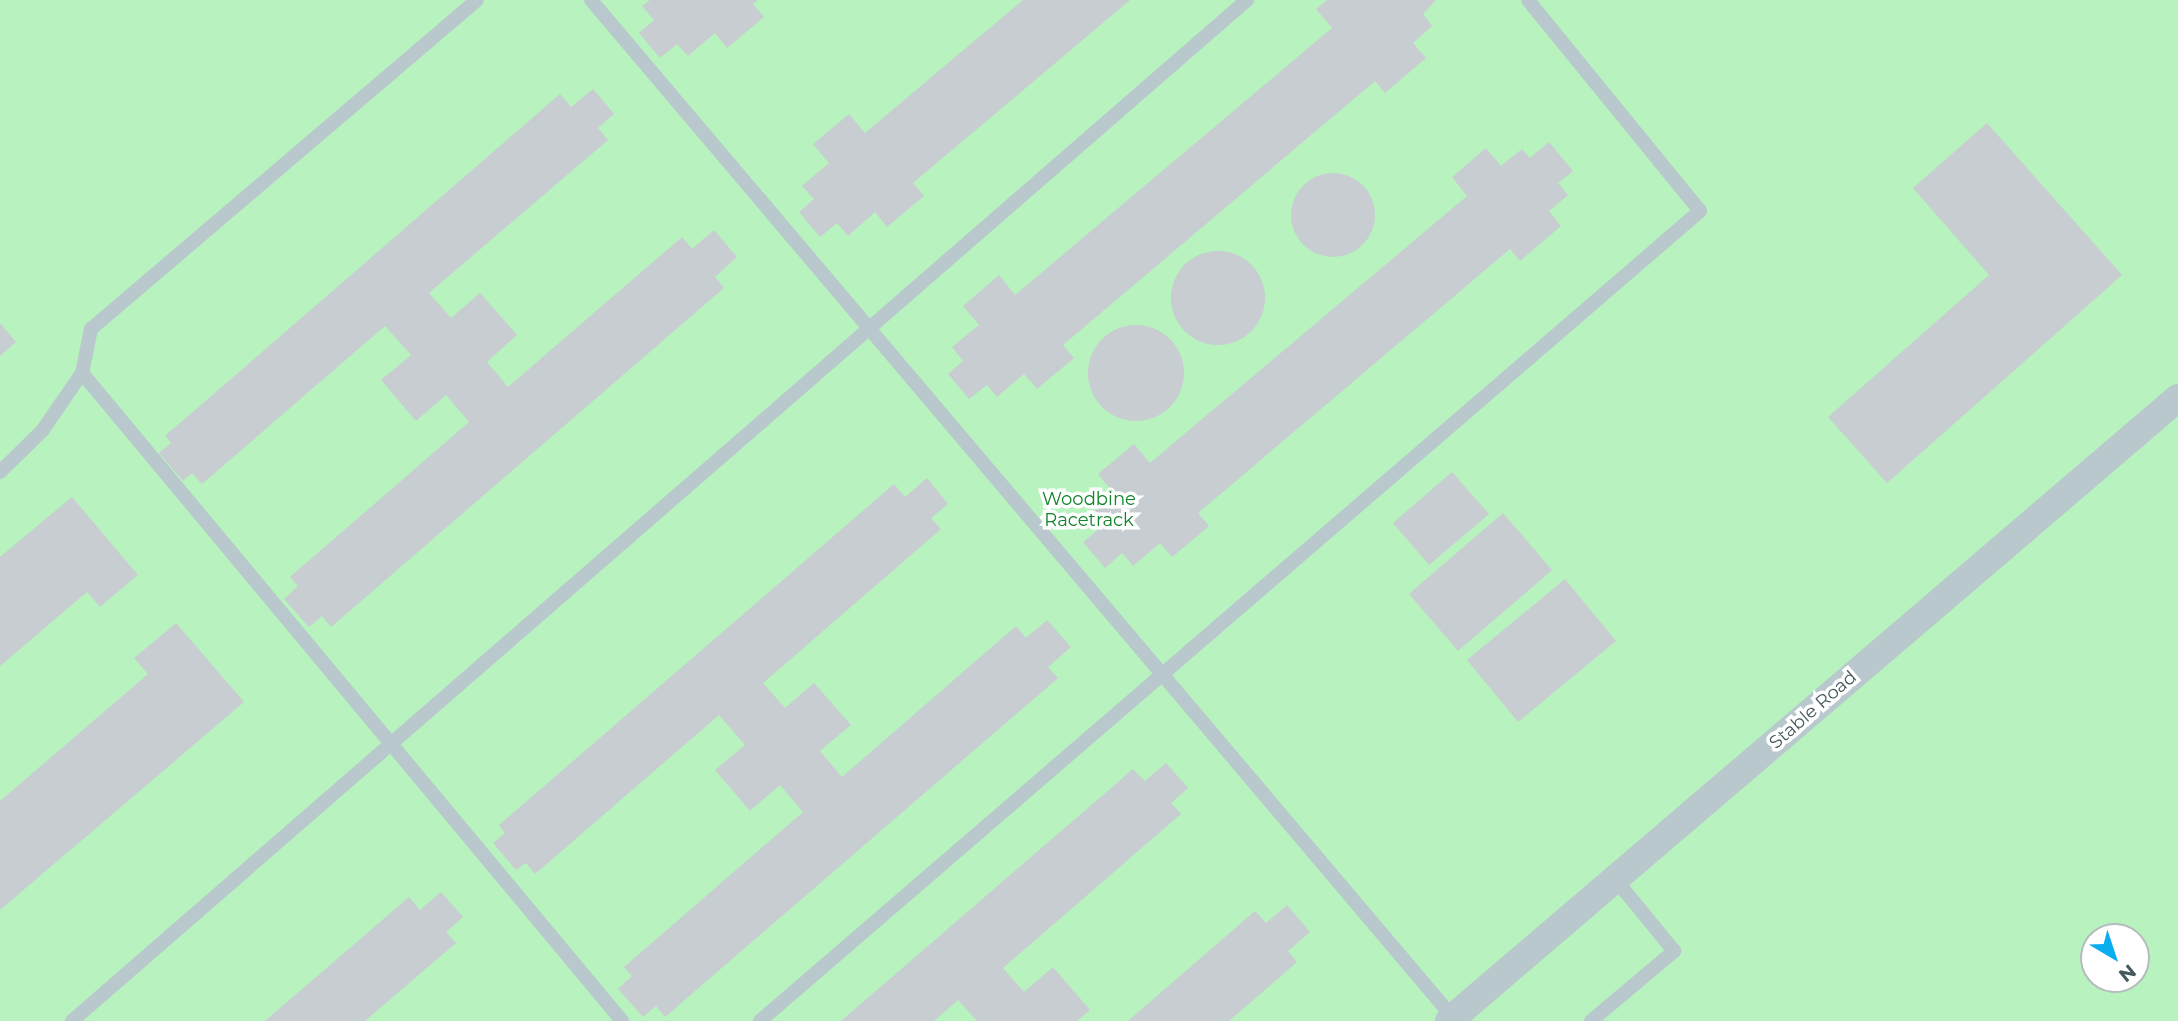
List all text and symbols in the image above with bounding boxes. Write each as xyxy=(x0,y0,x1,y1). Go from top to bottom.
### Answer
park label: Woodbine Racetrack xyxy=(1042,489,1136,532)
street label: Stable Road xyxy=(1765,666,1861,754)
north arrow xyxy=(2080,923,2150,993)
text: N xyxy=(2114,959,2140,987)

